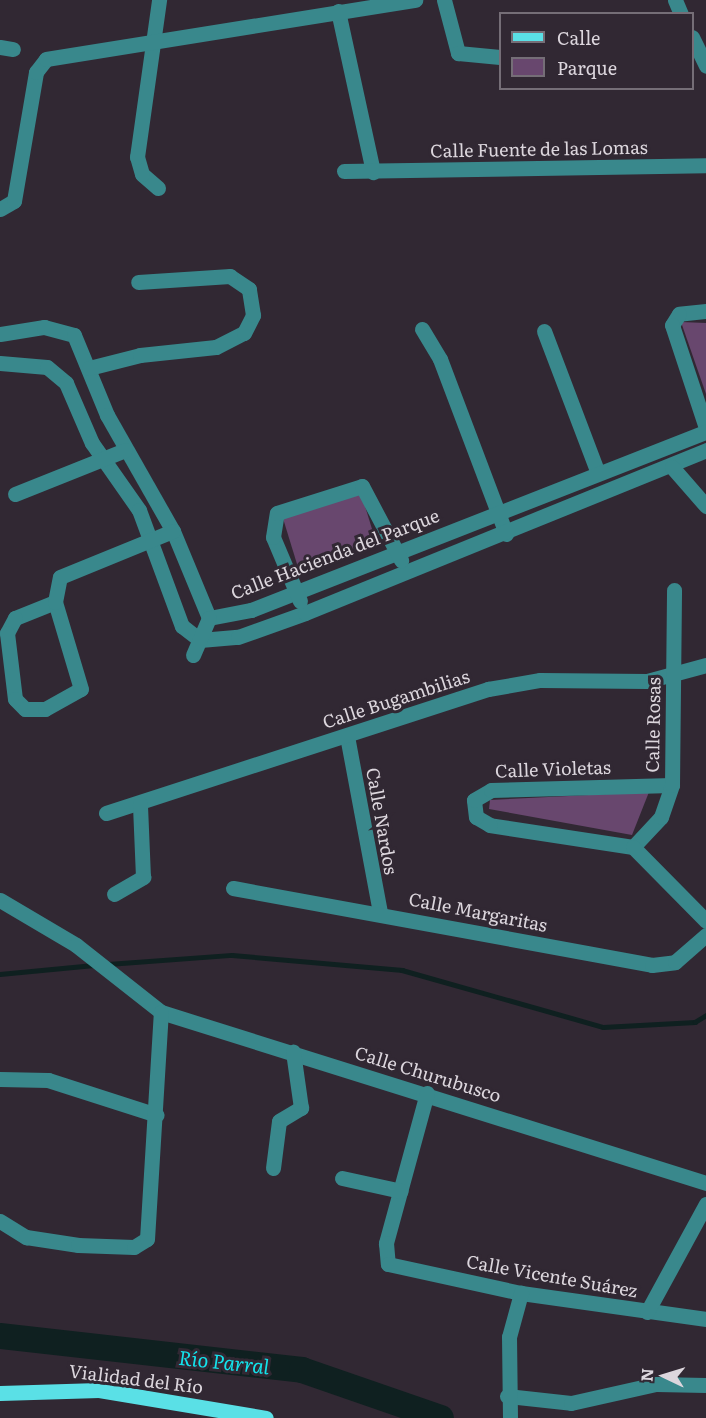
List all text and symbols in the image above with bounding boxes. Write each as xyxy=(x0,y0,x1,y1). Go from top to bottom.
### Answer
legend xyxy=(499,12,694,90)
text: Calle xyxy=(557,24,600,51)
text: Parque xyxy=(557,54,617,81)
street label: Calle Fuente de las Lomas xyxy=(430,136,648,162)
street label: Calle Hacienda del Parque xyxy=(228,504,442,604)
street label: Calle Bugambilias xyxy=(320,665,472,733)
street label: Calle Rosas xyxy=(641,677,665,773)
street label: Calle Violetas xyxy=(495,756,611,782)
street label: Calle Nardos xyxy=(362,766,402,876)
street label: Calle Margaritas xyxy=(407,888,549,936)
street label: Calle Churubusco xyxy=(352,1042,504,1106)
street label: Calle Vicente Suárez xyxy=(465,1250,639,1302)
water label: Río Parral xyxy=(177,1344,271,1378)
north arrow xyxy=(634,1346,694,1406)
street label: Vialidad del Río xyxy=(68,1360,204,1398)
text: N xyxy=(634,1367,658,1382)

